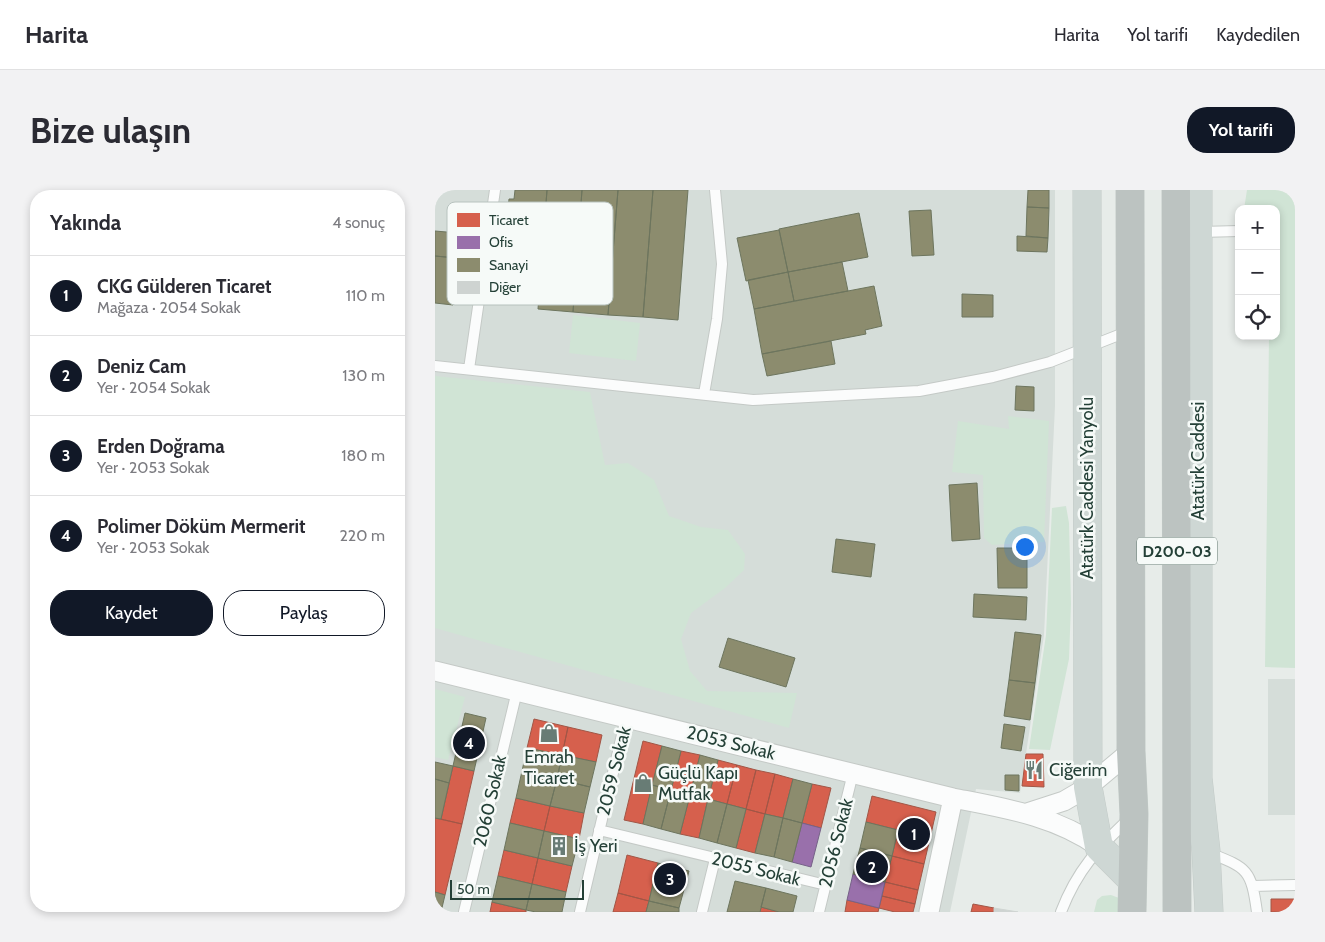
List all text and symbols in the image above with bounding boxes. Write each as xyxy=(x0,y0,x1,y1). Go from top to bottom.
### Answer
text: Harita xyxy=(25,20,88,49)
text: Harita xyxy=(1054,24,1099,46)
text: Yol tarifi xyxy=(1127,24,1188,46)
text: Kaydedilen xyxy=(1216,24,1300,46)
button: Yol tarifi xyxy=(1187,107,1295,153)
text: Bize ulaşın xyxy=(30,109,191,152)
legend xyxy=(447,202,613,305)
map controls xyxy=(1235,205,1280,340)
button: + xyxy=(1235,205,1280,250)
text: Yakında xyxy=(50,210,121,235)
text: Ticaret xyxy=(489,211,529,229)
text: 4 sonuç xyxy=(332,213,385,232)
text: Ofis xyxy=(489,233,513,251)
button: − xyxy=(1235,250,1280,295)
text: Sanayi xyxy=(489,256,528,274)
text: CKG Gülderen Ticaret xyxy=(97,275,272,298)
text: Diğer xyxy=(489,278,521,296)
text: 1 xyxy=(63,286,69,305)
text: 110 m xyxy=(346,286,385,305)
button: locate xyxy=(1235,295,1280,340)
text: Mağaza · 2054 Sokak xyxy=(97,298,241,317)
text: Deniz Cam xyxy=(97,355,186,378)
text: 2 xyxy=(62,366,70,385)
text: 130 m xyxy=(342,366,385,385)
text: Yer · 2054 Sokak xyxy=(97,378,210,397)
street label: Atatürk Caddesi Yanyolu xyxy=(1076,397,1098,579)
street label: Atatürk Caddesi xyxy=(1187,402,1209,520)
text: Erden Doğrama xyxy=(97,435,225,458)
text: 3 xyxy=(62,446,70,465)
text: 180 m xyxy=(341,446,385,465)
text: Yer · 2053 Sokak xyxy=(97,458,210,477)
text: Polimer Döküm Mermerit xyxy=(97,515,306,538)
text: 4 xyxy=(61,526,71,545)
text: 220 m xyxy=(339,526,385,545)
your location xyxy=(1012,534,1038,560)
text: Yer · 2053 Sokak xyxy=(97,538,210,557)
road number: D200-03 xyxy=(1137,538,1217,564)
button: Kaydet xyxy=(50,590,213,636)
button: Paylaş xyxy=(223,590,385,636)
street label: 2053 Sokak xyxy=(684,721,779,765)
shop icon: Emrah Ticaret xyxy=(538,722,560,744)
street label: 2059 Sokak xyxy=(592,723,636,818)
pin: 4 xyxy=(453,724,485,762)
place label: Emrah Ticaret xyxy=(524,746,574,789)
street label: 2060 Sokak xyxy=(469,752,511,849)
restaurant icon: Ciğerim xyxy=(1023,759,1045,781)
place label: Ciğerim xyxy=(1049,759,1107,781)
place label: Güçlü Kapı Mutfak xyxy=(658,762,738,805)
shop icon: Güçlü Kapı Mutfak xyxy=(632,772,654,794)
street label: 2056 Sokak xyxy=(814,795,858,890)
pin: 1 xyxy=(898,815,930,853)
building icon: İş Yeri xyxy=(548,835,570,857)
place label: İş Yeri xyxy=(574,835,618,857)
street label: 2055 Sokak xyxy=(709,847,804,891)
pin: 2 xyxy=(856,848,888,886)
pin: 3 xyxy=(654,860,686,898)
scale bar xyxy=(450,877,584,900)
text: 50 m xyxy=(457,880,490,898)

